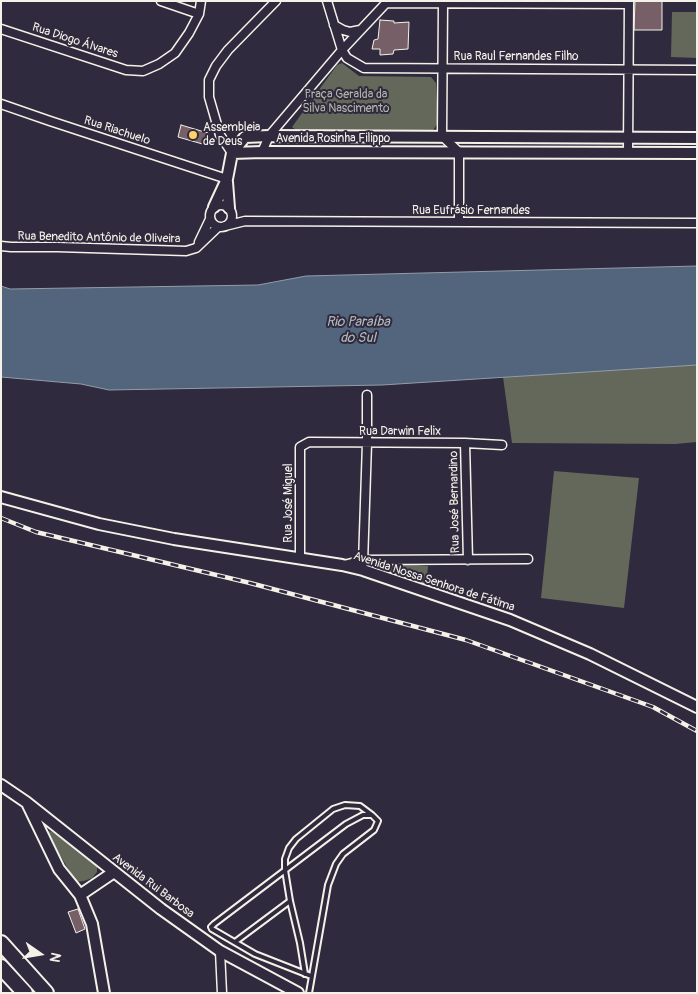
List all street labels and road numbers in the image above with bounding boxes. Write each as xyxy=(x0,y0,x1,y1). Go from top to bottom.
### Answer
street label: Rua Diogo Álvares xyxy=(30,20,120,62)
street label: Rua Raul Fernandes Filho xyxy=(454,50,578,64)
street label: Rua Riachuelo xyxy=(82,114,152,148)
street label: Avenida Rosinha Filippo xyxy=(276,132,390,146)
street label: Rua Eufrásio Fernandes xyxy=(412,204,530,218)
street label: Rua Benedito Antônio de Oliveira xyxy=(17,229,181,247)
street label: Rua Darwin Felix xyxy=(359,425,441,439)
street label: Rua José Bernardino xyxy=(447,451,463,553)
street label: Rua José Miguel xyxy=(282,463,296,543)
street label: Avenida Nossa Senhora de Fátima xyxy=(351,549,517,615)
street label: Avenida Rui Barbosa xyxy=(109,851,197,921)

